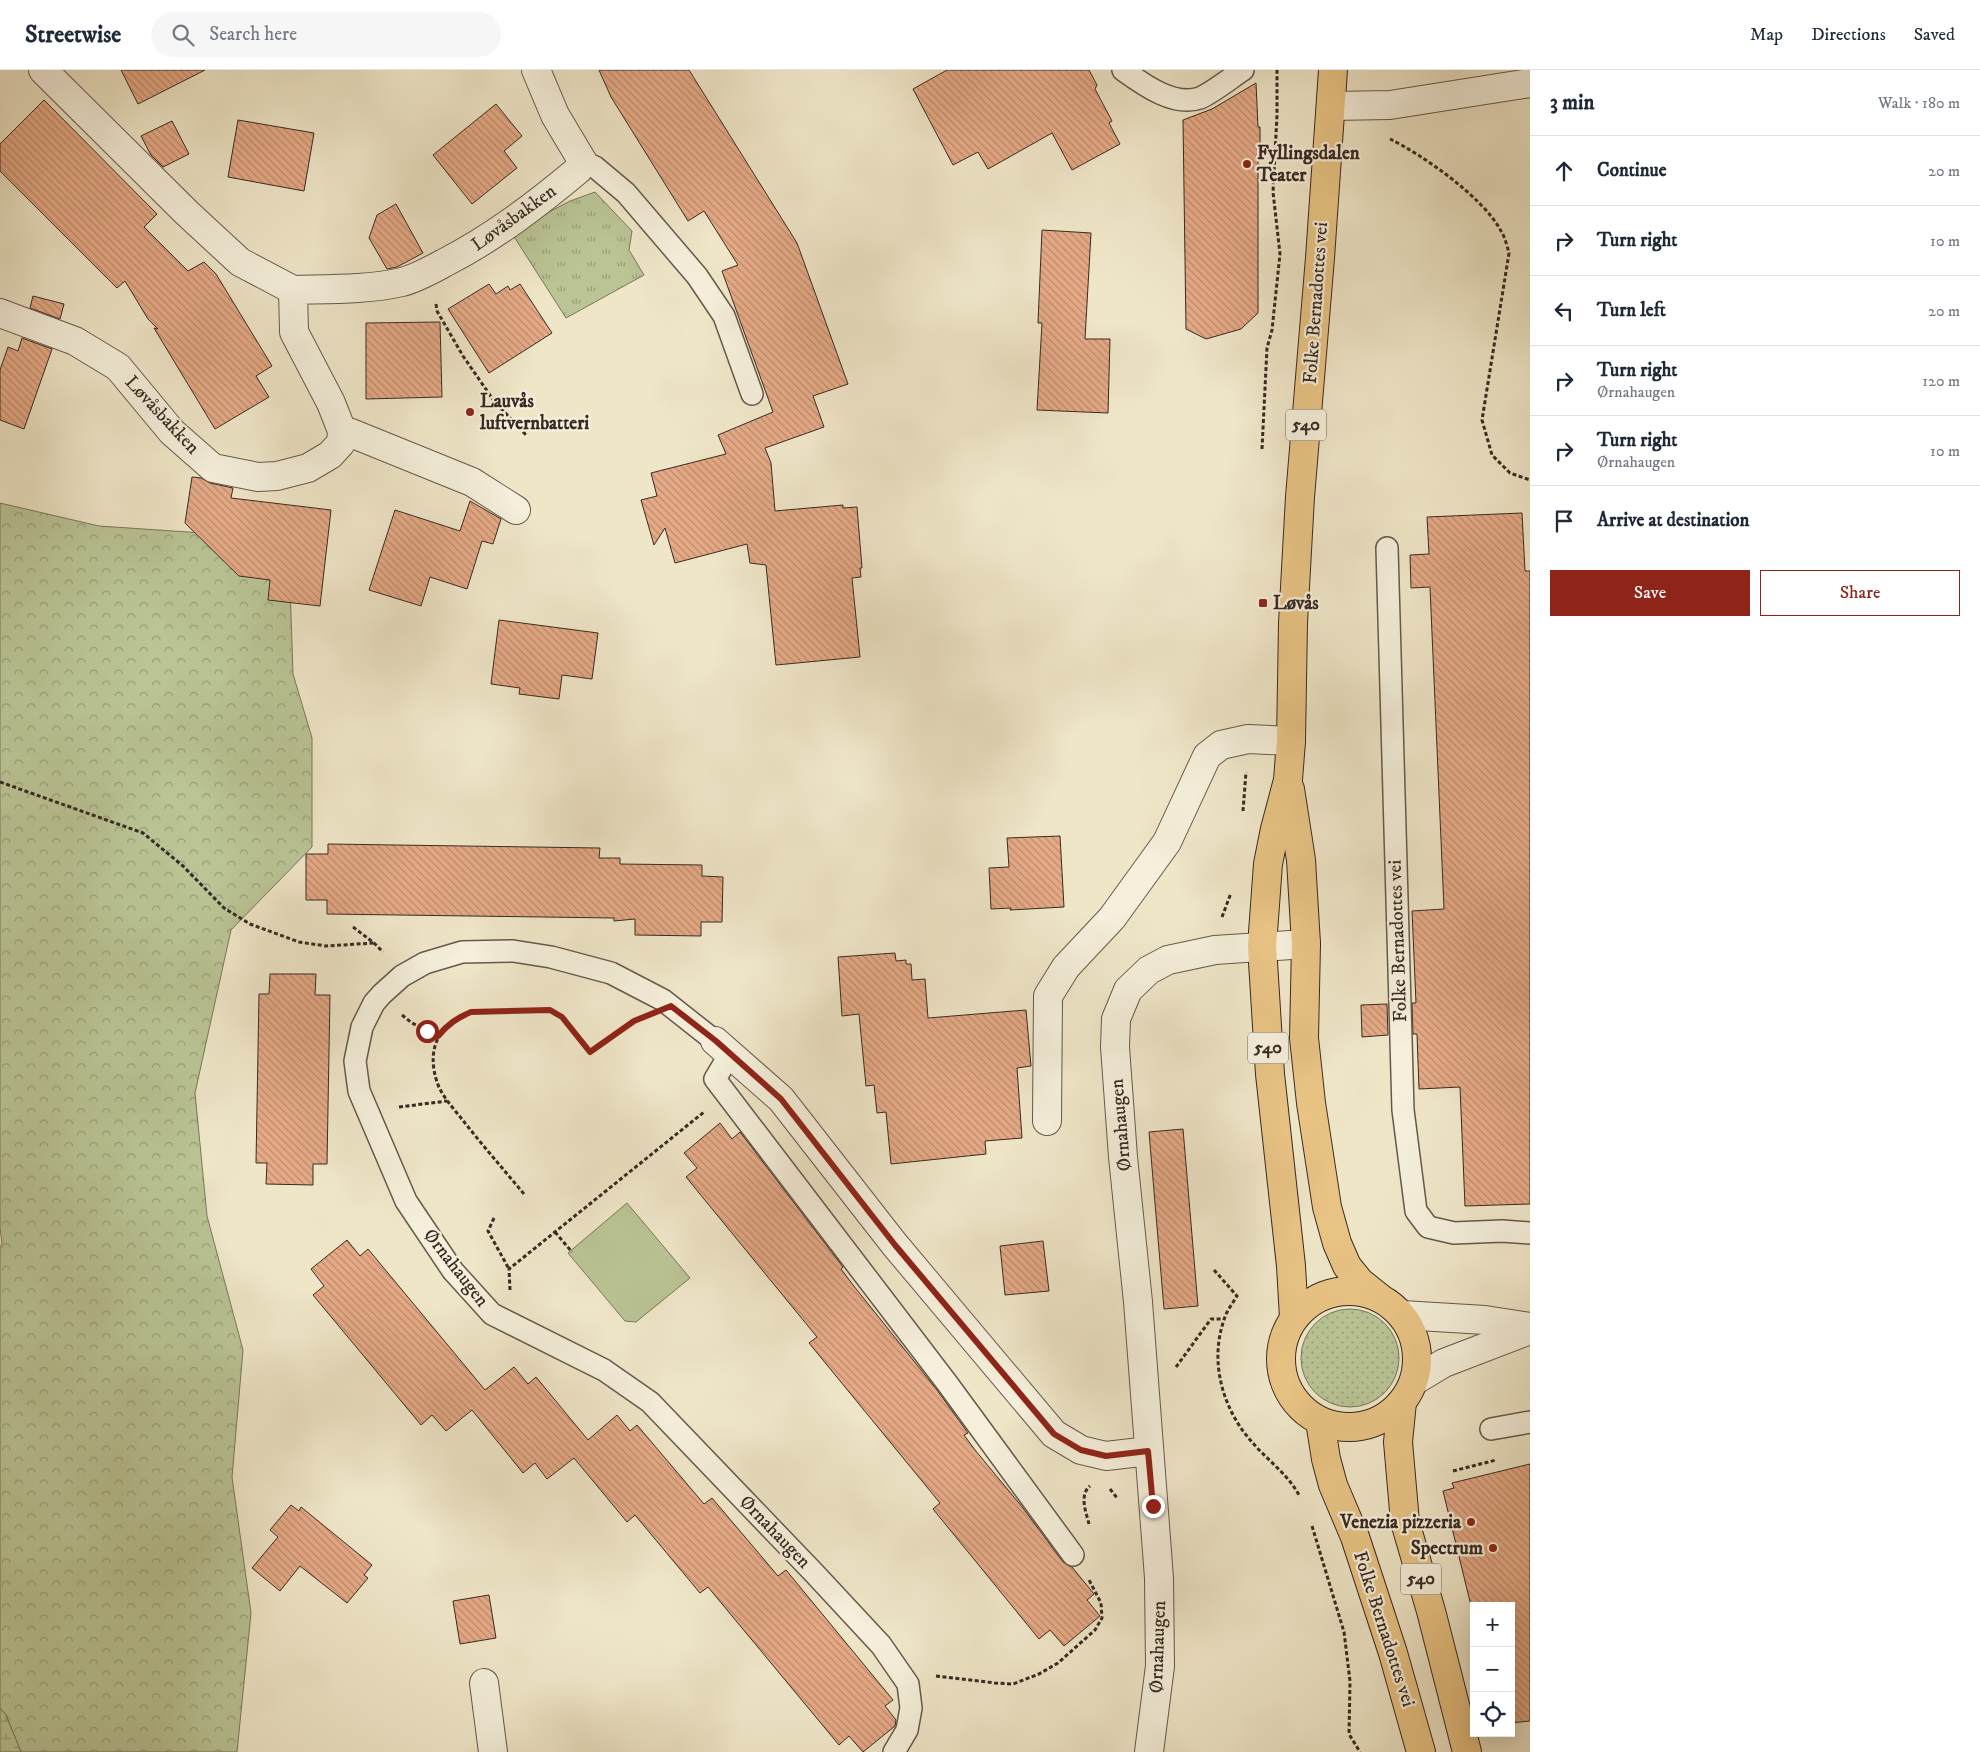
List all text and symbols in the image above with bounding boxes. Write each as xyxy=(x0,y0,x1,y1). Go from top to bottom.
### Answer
search box xyxy=(151,12,501,57)
text: Streetwise xyxy=(25,20,121,50)
icon: search xyxy=(169,21,197,49)
text: Search here xyxy=(209,23,297,46)
text: Map xyxy=(1750,24,1783,46)
text: Directions xyxy=(1811,24,1886,46)
text: Saved xyxy=(1914,24,1955,46)
text: 3 min xyxy=(1550,90,1595,116)
text: Walk · 180 m xyxy=(1878,93,1960,113)
place label: Fyllingsdalen Teater xyxy=(1256,142,1361,187)
icon: ahead xyxy=(1550,157,1578,185)
marker: Fyllingsdalen Teater xyxy=(1241,158,1253,170)
text: Continue xyxy=(1597,159,1667,182)
text: 20 m xyxy=(1928,161,1960,181)
street label: Løvåsbakken xyxy=(467,180,561,256)
street label: Folke Bernadottes vei xyxy=(1299,221,1333,385)
icon: right xyxy=(1550,227,1578,255)
text: Turn right xyxy=(1597,229,1677,252)
text: 10 m xyxy=(1930,231,1960,251)
icon: left xyxy=(1550,297,1578,325)
text: Turn left xyxy=(1597,299,1666,322)
text: 20 m xyxy=(1928,301,1960,321)
text: Turn right xyxy=(1597,359,1677,382)
icon: right xyxy=(1550,367,1578,395)
street label: Løvåsbakken xyxy=(120,371,204,459)
text: 120 m xyxy=(1922,371,1960,391)
text: Ørnahaugen xyxy=(1597,382,1675,402)
place label: Lauvås luftvernbatteri xyxy=(479,390,589,435)
marker: Lauvås luftvernbatteri xyxy=(464,406,476,418)
road number: 540 xyxy=(1286,410,1326,440)
text: Turn right xyxy=(1597,429,1677,452)
icon: right xyxy=(1550,437,1578,465)
text: 10 m xyxy=(1930,441,1960,461)
text: Ørnahaugen xyxy=(1597,452,1675,472)
icon: arrive xyxy=(1550,507,1578,535)
text: Arrive at destination xyxy=(1597,509,1749,532)
button: Save xyxy=(1550,570,1750,616)
button: Share xyxy=(1760,570,1960,616)
place label: Løvås xyxy=(1273,592,1319,615)
marker: Løvås xyxy=(1257,597,1269,609)
street label: Folke Bernadottes vei xyxy=(1384,859,1412,1023)
route start xyxy=(416,1020,439,1043)
road number: 540 xyxy=(1248,1032,1288,1064)
street label: Ørnahaugen xyxy=(1105,1078,1137,1172)
street label: Ørnahaugen xyxy=(418,1224,494,1312)
street label: Ørnahaugen xyxy=(734,1491,816,1573)
route end xyxy=(1142,1495,1165,1518)
place label: Venezia pizzeria xyxy=(1339,1511,1462,1534)
marker: Venezia pizzeria xyxy=(1465,1516,1477,1528)
place label: Spectrum xyxy=(1411,1537,1484,1560)
marker: Spectrum xyxy=(1487,1542,1499,1554)
street label: Folke Bernadottes vei xyxy=(1348,1548,1420,1710)
road number: 540 xyxy=(1401,1564,1441,1595)
street label: Ørnahaugen xyxy=(1145,1600,1171,1694)
map controls xyxy=(1470,1602,1515,1737)
button: + xyxy=(1470,1602,1515,1647)
button: − xyxy=(1470,1647,1515,1692)
button: locate xyxy=(1470,1692,1515,1737)

